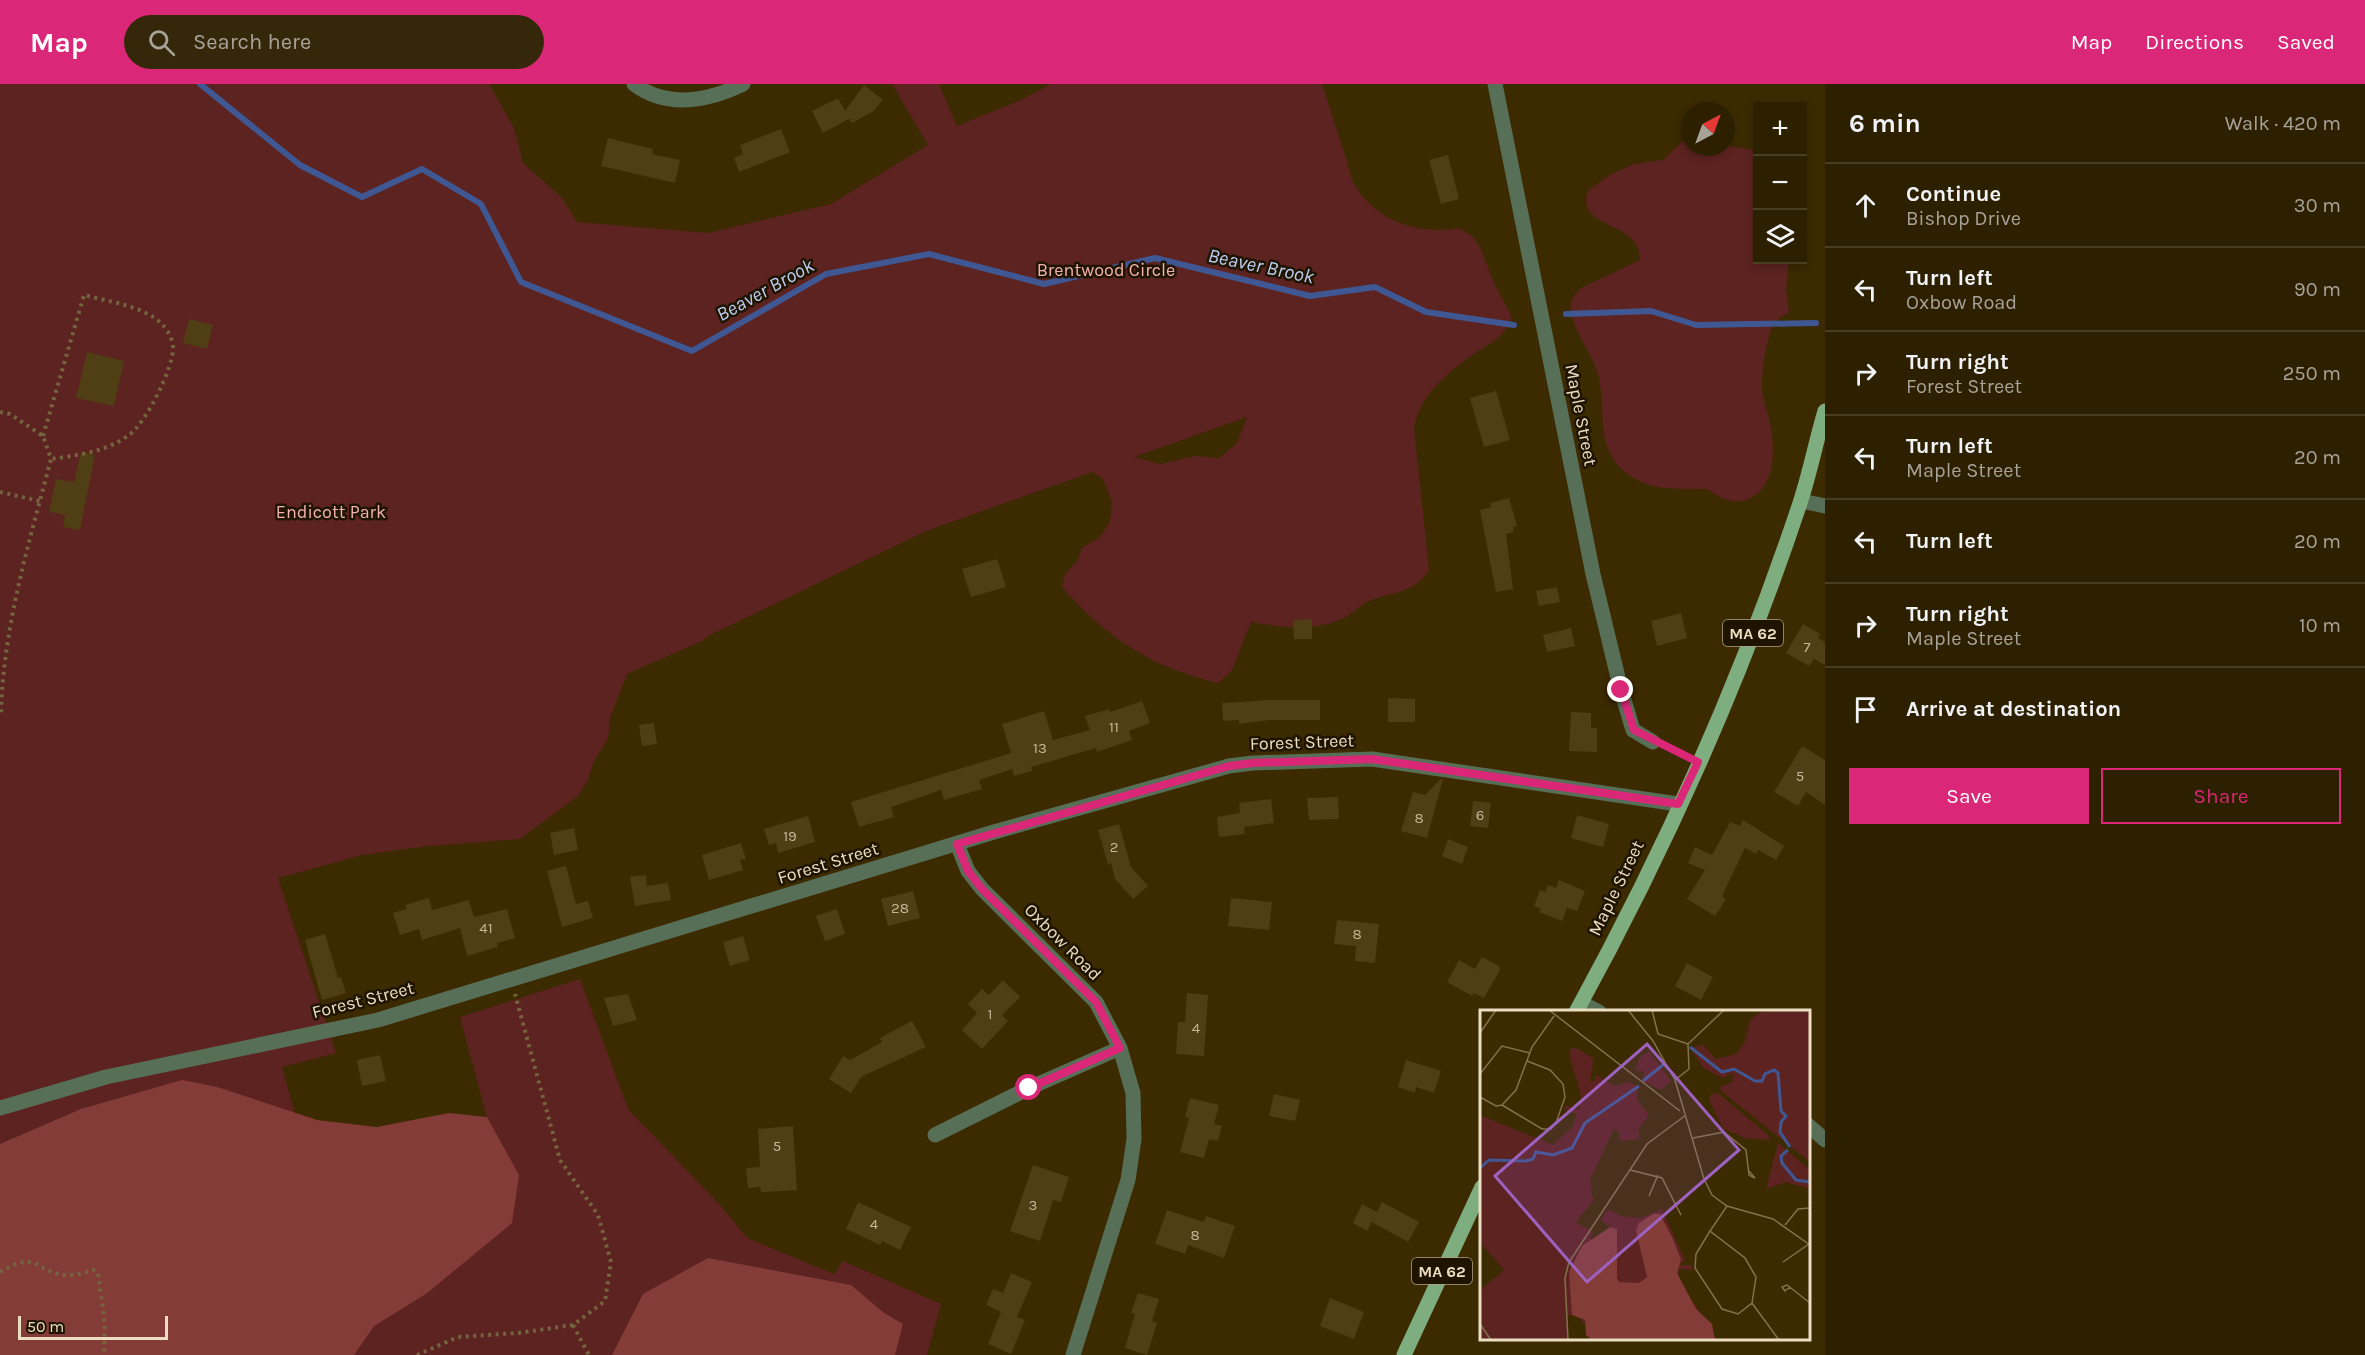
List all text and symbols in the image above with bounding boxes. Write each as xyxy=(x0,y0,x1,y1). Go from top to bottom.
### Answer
search box xyxy=(124,15,544,69)
text: Map xyxy=(30,26,88,59)
icon: search xyxy=(145,26,178,59)
text: Search here xyxy=(193,29,311,55)
text: Map xyxy=(2071,30,2112,54)
text: Directions xyxy=(2145,30,2244,54)
text: Saved xyxy=(2277,30,2335,54)
north arrow xyxy=(1681,102,1735,156)
map controls xyxy=(1753,102,1807,264)
button: + xyxy=(1753,102,1807,156)
text: 6 min xyxy=(1849,108,1921,139)
text: Walk · 420 m xyxy=(2225,112,2341,135)
button: − xyxy=(1753,156,1807,210)
text: Continue xyxy=(1906,181,2001,207)
icon: ahead xyxy=(1849,189,1882,222)
text: 30 m xyxy=(2294,194,2341,217)
text: Bishop Drive xyxy=(1906,207,2021,230)
button: layers xyxy=(1753,210,1807,264)
water label: Beaver Brook xyxy=(1206,244,1317,289)
water label: Beaver Brook xyxy=(712,253,818,326)
park label: Brentwood Circle xyxy=(1037,259,1175,281)
text: Turn left xyxy=(1906,265,1993,291)
icon: left xyxy=(1849,273,1882,306)
text: 90 m xyxy=(2294,278,2341,301)
text: Oxbow Road xyxy=(1906,291,2017,314)
text: Turn right xyxy=(1906,349,2009,375)
icon: right xyxy=(1849,357,1882,390)
street label: Maple Street xyxy=(1560,362,1602,468)
text: 250 m xyxy=(2283,362,2341,385)
text: Forest Street xyxy=(1906,375,2022,398)
text: Turn left xyxy=(1906,433,1993,459)
icon: left xyxy=(1849,441,1882,474)
text: 20 m xyxy=(2294,446,2341,469)
text: Maple Street xyxy=(1906,459,2021,482)
park label: Endicott Park xyxy=(276,501,386,523)
icon: left xyxy=(1849,525,1882,558)
text: Turn left xyxy=(1906,528,1993,554)
text: 20 m xyxy=(2294,530,2341,553)
text: Turn right xyxy=(1906,601,2009,627)
icon: right xyxy=(1849,609,1882,642)
text: 10 m xyxy=(2299,614,2341,637)
road number: MA 62 xyxy=(1723,620,1783,646)
text: Maple Street xyxy=(1906,627,2021,650)
house number: 7 xyxy=(1803,638,1811,656)
route end xyxy=(1607,676,1633,702)
icon: arrive xyxy=(1849,693,1882,726)
text: Arrive at destination xyxy=(1906,696,2121,722)
house number: 11 xyxy=(1109,718,1119,736)
street label: Forest Street xyxy=(1249,729,1355,755)
house number: 13 xyxy=(1033,739,1047,757)
house number: 5 xyxy=(1796,767,1804,785)
button: Save xyxy=(1849,768,2089,824)
button: Share xyxy=(2101,768,2341,824)
house number: 6 xyxy=(1476,806,1484,824)
house number: 8 xyxy=(1414,809,1424,827)
house number: 19 xyxy=(783,827,797,845)
street label: Maple Street xyxy=(1583,836,1649,939)
street label: Forest Street xyxy=(775,837,881,889)
house number: 2 xyxy=(1110,838,1118,856)
house number: 28 xyxy=(891,899,909,917)
street label: Oxbow Road xyxy=(1020,899,1106,985)
house number: 41 xyxy=(479,919,493,937)
house number: 8 xyxy=(1352,925,1362,943)
street label: Forest Street xyxy=(310,977,417,1023)
house number: 1 xyxy=(988,1005,992,1023)
inset map xyxy=(1480,1010,1810,1340)
house number: 4 xyxy=(1192,1019,1201,1037)
route start xyxy=(1015,1074,1041,1100)
house number: 5 xyxy=(773,1137,781,1155)
house number: 3 xyxy=(1029,1196,1037,1214)
house number: 4 xyxy=(870,1215,879,1233)
house number: 8 xyxy=(1190,1226,1200,1244)
road number: MA 62 xyxy=(1412,1258,1472,1284)
scale bar xyxy=(18,1313,168,1340)
text: 50 m xyxy=(27,1317,64,1336)

